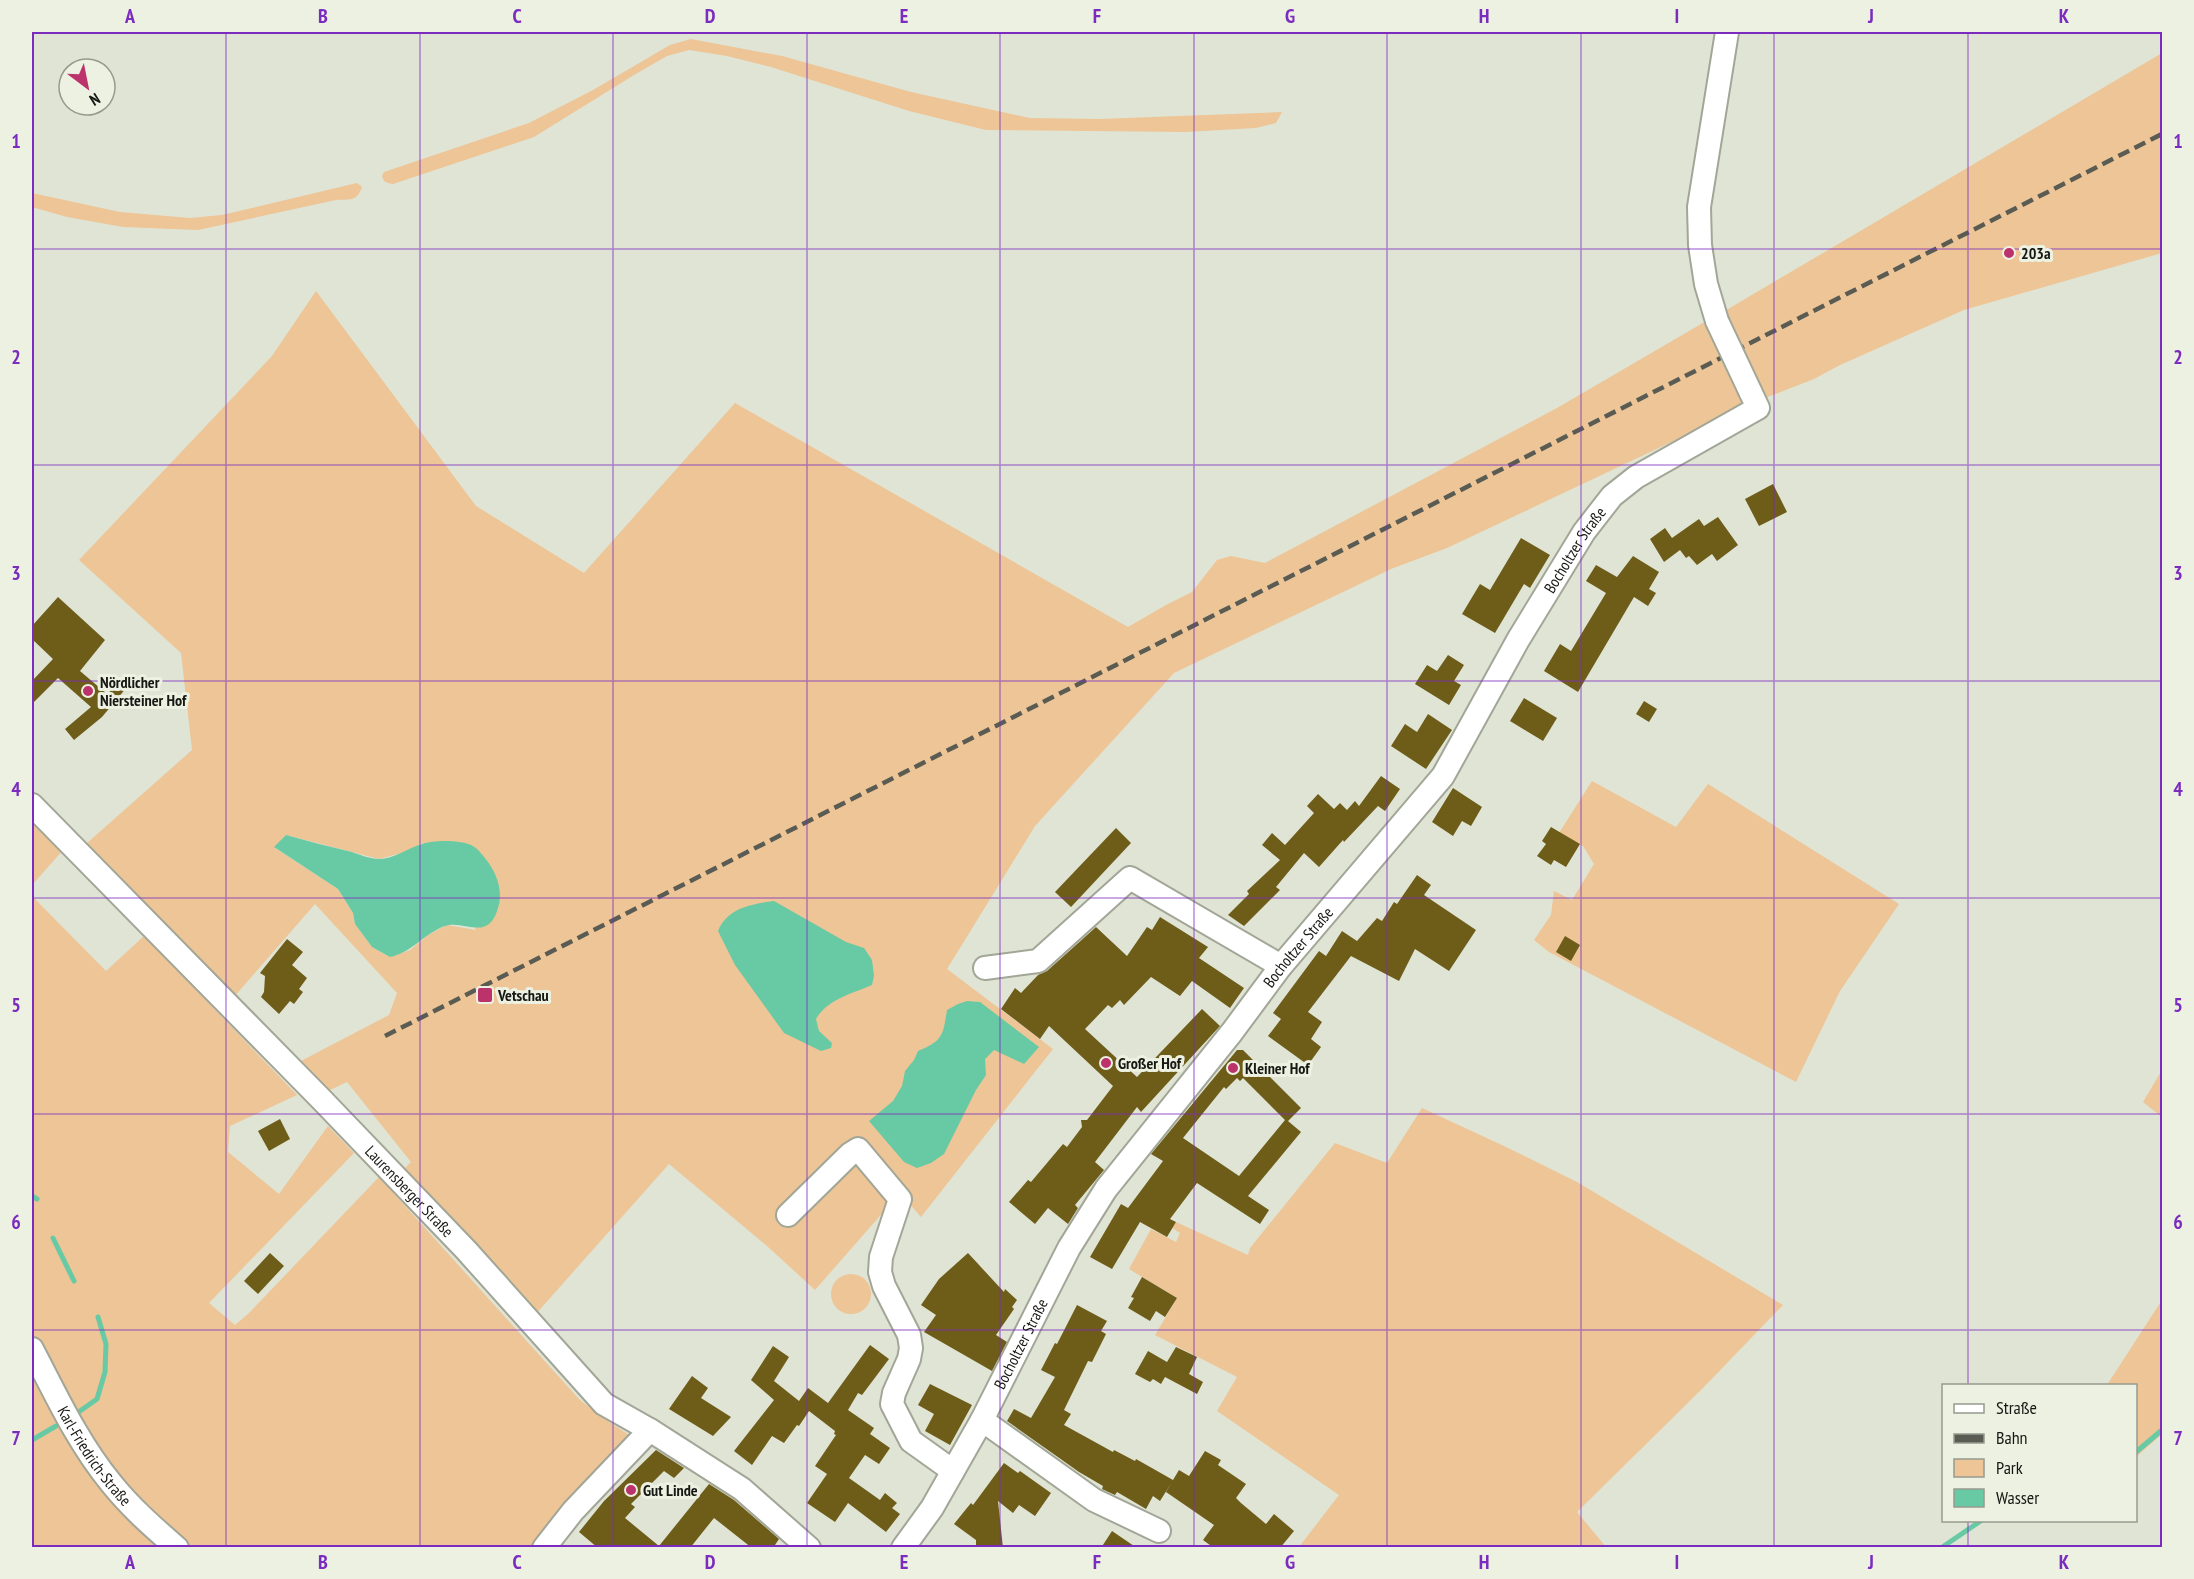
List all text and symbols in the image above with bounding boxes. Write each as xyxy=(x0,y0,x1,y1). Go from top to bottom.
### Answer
text: A xyxy=(124,3,136,29)
text: B xyxy=(318,3,328,29)
text: C xyxy=(512,3,522,29)
text: D xyxy=(705,3,716,29)
text: E xyxy=(900,3,908,29)
text: F xyxy=(1093,3,1101,29)
text: G xyxy=(1285,3,1295,29)
text: H xyxy=(1479,3,1489,29)
text: I xyxy=(1675,3,1679,29)
text: J xyxy=(1867,3,1874,29)
text: K xyxy=(2059,3,2070,29)
north arrow xyxy=(57,57,117,117)
text: N xyxy=(86,89,104,110)
text: 1 xyxy=(11,128,21,154)
text: 1 xyxy=(2173,128,2183,154)
place label: 203a xyxy=(2021,243,2051,263)
marker: 203a xyxy=(2002,246,2016,260)
text: 2 xyxy=(11,344,21,370)
text: 2 xyxy=(2173,344,2183,370)
street label: Bocholtzer Straße xyxy=(1539,503,1610,596)
text: 3 xyxy=(11,560,21,586)
text: 3 xyxy=(2173,560,2183,586)
place label: Nördlicher Niersteiner Hof xyxy=(100,672,187,710)
marker: Nördlicher Niersteiner Hof xyxy=(81,684,95,698)
text: 4 xyxy=(11,776,21,802)
text: 4 xyxy=(2173,776,2183,802)
street label: Bocholtzer Straße xyxy=(1259,903,1337,991)
place label: Vetschau xyxy=(497,985,549,1005)
marker: Vetschau xyxy=(476,986,494,1004)
text: 5 xyxy=(11,992,21,1018)
text: 5 xyxy=(2173,992,2183,1018)
place label: Großer Hof xyxy=(1118,1053,1182,1073)
marker: Großer Hof xyxy=(1099,1056,1113,1070)
place label: Kleiner Hof xyxy=(1245,1058,1310,1078)
marker: Kleiner Hof xyxy=(1226,1061,1240,1075)
street label: Laurensberger Straße xyxy=(361,1141,458,1241)
text: 6 xyxy=(11,1209,21,1235)
text: 6 xyxy=(2173,1209,2183,1235)
street label: Bocholtzer Straße xyxy=(989,1295,1052,1392)
legend xyxy=(1942,1384,2137,1522)
text: Straße xyxy=(1996,1396,2037,1419)
street label: Karl-Friedrich-Straße xyxy=(53,1403,136,1510)
text: 7 xyxy=(11,1425,21,1451)
text: 7 xyxy=(2173,1425,2183,1451)
text: Bahn xyxy=(1996,1426,2028,1449)
text: Park xyxy=(1996,1456,2023,1479)
place label: Gut Linde xyxy=(643,1480,698,1500)
marker: Gut Linde xyxy=(624,1483,638,1497)
text: Wasser xyxy=(1996,1486,2039,1509)
text: A xyxy=(124,1549,136,1575)
text: B xyxy=(318,1549,328,1575)
text: C xyxy=(512,1549,522,1575)
text: D xyxy=(705,1549,716,1575)
text: E xyxy=(900,1549,908,1575)
text: F xyxy=(1093,1549,1101,1575)
text: G xyxy=(1285,1549,1295,1575)
text: H xyxy=(1479,1549,1489,1575)
text: I xyxy=(1675,1549,1679,1575)
text: J xyxy=(1867,1549,1874,1575)
text: K xyxy=(2059,1549,2070,1575)

